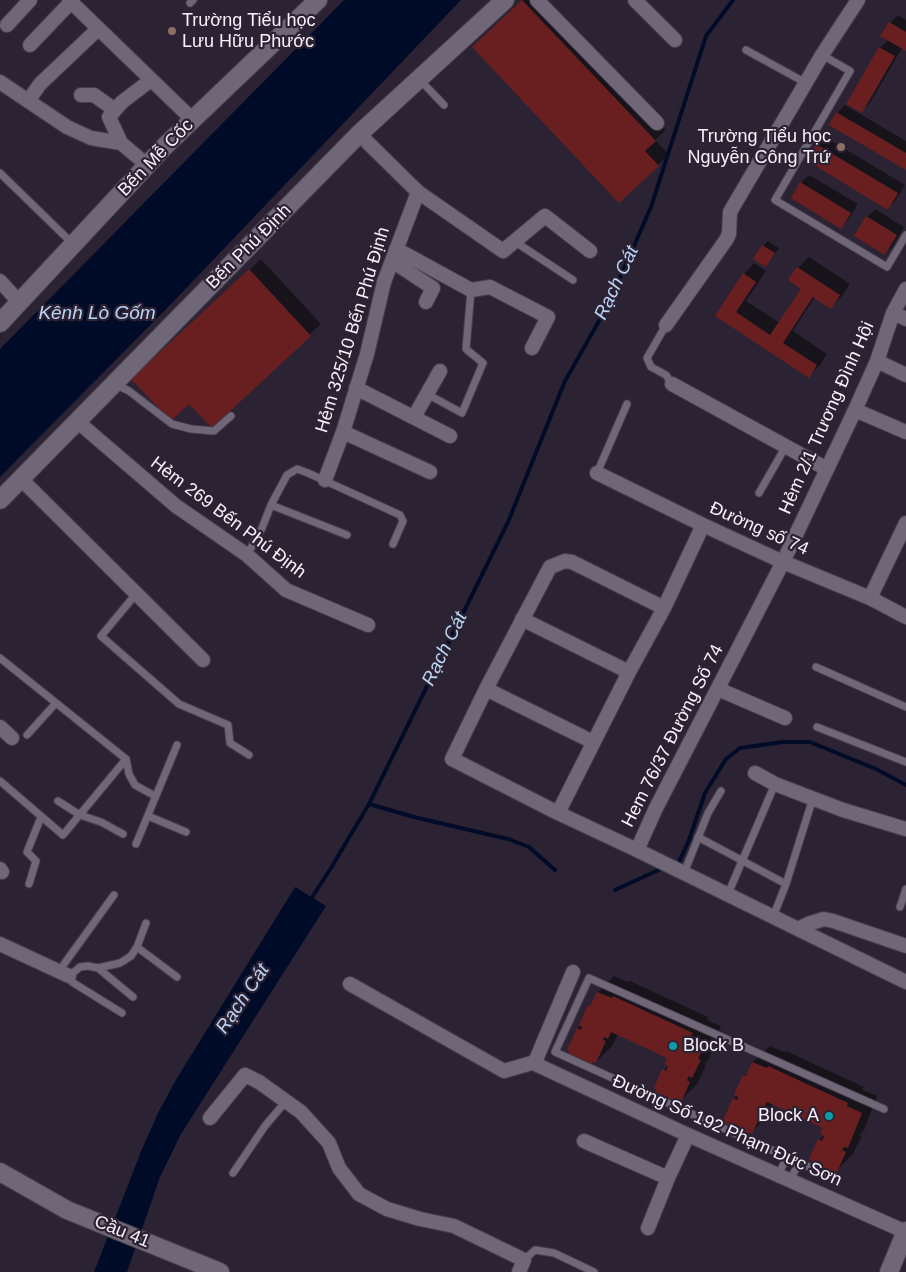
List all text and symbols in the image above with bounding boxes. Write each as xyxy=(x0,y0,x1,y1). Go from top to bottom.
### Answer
place label: Trường Tiểu học Lưu Hữu Phước xyxy=(182,10,316,52)
marker: Trường Tiểu học Lưu Hữu Phước xyxy=(166,25,178,37)
street label: Bến Mễ Cốc xyxy=(114,115,198,201)
place label: Trường Tiểu học Nguyễn Công Trứ xyxy=(688,126,831,168)
marker: Trường Tiểu học Nguyễn Công Trứ xyxy=(835,141,847,153)
street label: Bến Phú Định xyxy=(202,200,296,294)
street label: Hẻm 325/10 Bến Phú Định xyxy=(311,224,395,436)
water label: Rạch Cát xyxy=(590,242,644,324)
water label: Kênh Lò Gốm xyxy=(38,303,156,325)
street label: Hẻm 2/1 Trương Đình Hội xyxy=(775,318,879,518)
street label: Hẻm 269 Bến Phú Định xyxy=(146,452,310,584)
street label: Đường số 74 xyxy=(706,498,812,560)
water label: Rạch Cát xyxy=(417,608,473,690)
street label: Hem 76/37 Đường Số 74 xyxy=(618,641,728,831)
water label: Rạch Cát xyxy=(211,960,275,1038)
place label: Block B xyxy=(683,1035,744,1057)
marker: Block B xyxy=(667,1040,679,1052)
street label: Đường Số 192 Phạm Đức Sơn xyxy=(609,1071,845,1191)
place label: Block A xyxy=(758,1105,819,1127)
marker: Block A xyxy=(823,1110,835,1122)
street label: Cầu 41 xyxy=(91,1211,153,1253)

